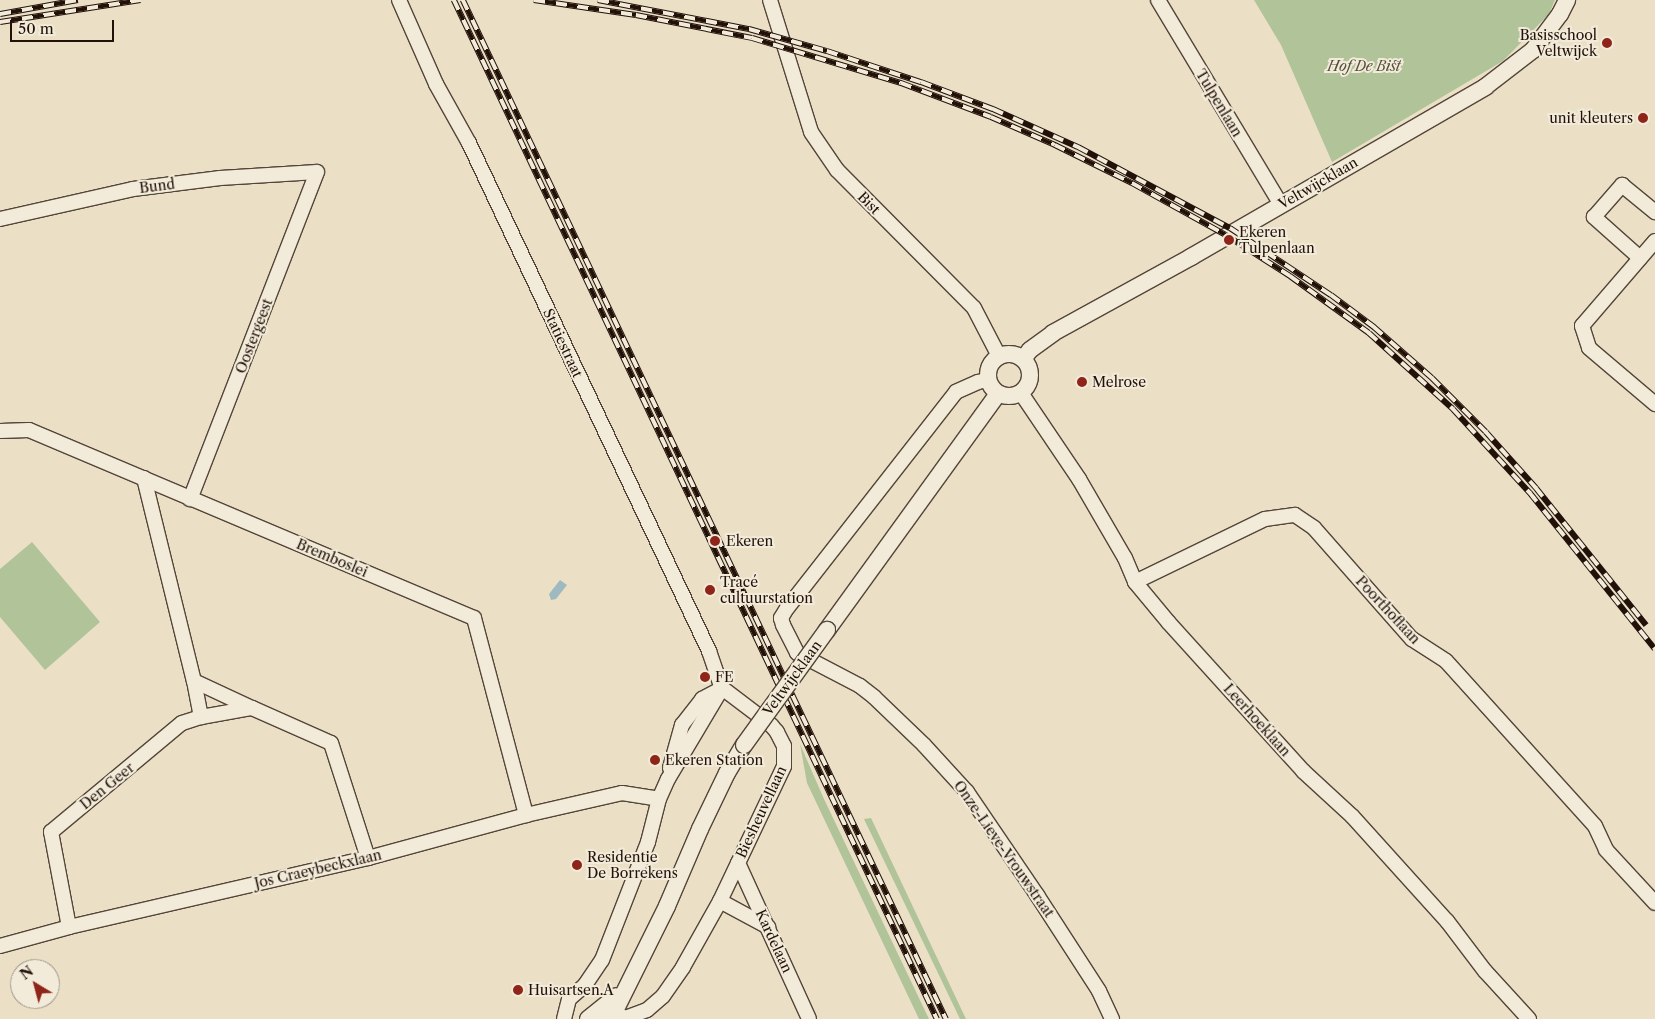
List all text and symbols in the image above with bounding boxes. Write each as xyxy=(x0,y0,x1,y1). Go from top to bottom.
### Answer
scale bar xyxy=(12,10,116,42)
text: 50 m xyxy=(18,19,54,38)
place label: Basisschool Veltwijck xyxy=(1520,27,1597,59)
marker: Basisschool Veltwijck xyxy=(1601,37,1613,49)
park label: Hof De Bist xyxy=(1327,58,1401,74)
street label: Tulpenlaan xyxy=(1192,66,1246,140)
place label: unit kleuters xyxy=(1549,110,1633,126)
marker: unit kleuters xyxy=(1637,112,1649,124)
street label: Veltwijcklaan xyxy=(1275,154,1361,212)
street label: Bund xyxy=(138,175,176,197)
street label: Bist xyxy=(854,188,884,218)
place label: Ekeren Tulpenlaan xyxy=(1239,224,1315,256)
marker: Ekeren Tulpenlaan xyxy=(1223,234,1235,246)
street label: Oostergeest xyxy=(232,296,276,376)
street label: Statiestraat xyxy=(540,306,586,380)
place label: Melrose xyxy=(1092,374,1146,390)
marker: Melrose xyxy=(1076,376,1088,388)
place label: Ekeren xyxy=(726,533,773,549)
marker: Ekeren xyxy=(708,534,722,548)
street label: Bremboslei xyxy=(294,535,370,581)
street label: Poorthoflaan xyxy=(1352,573,1424,647)
place label: Tracé cultuurstation xyxy=(720,574,813,606)
marker: Tracé cultuurstation xyxy=(704,584,716,596)
street label: Veltwijcklaan xyxy=(759,637,825,719)
place label: FE xyxy=(715,669,734,685)
marker: FE xyxy=(699,671,711,683)
street label: Leerhoeklaan xyxy=(1220,680,1294,760)
place label: Ekeren Station xyxy=(665,752,763,768)
marker: Ekeren Station xyxy=(649,754,661,766)
street label: Den Geer xyxy=(77,759,137,813)
street label: Biesheuvellaan xyxy=(732,763,790,861)
street label: Onze-Lieve-Vrouwstraat xyxy=(950,777,1058,921)
street label: Jos Craeybeckxlaan xyxy=(253,846,383,892)
place label: Residentie De Borrekens xyxy=(587,849,678,882)
marker: Residentie De Borrekens xyxy=(571,859,583,871)
street label: Kardelaan xyxy=(752,907,796,975)
north arrow xyxy=(10,959,60,1009)
text: N xyxy=(16,962,37,984)
place label: Huisartsen.A xyxy=(528,982,614,998)
marker: Huisartsen.A xyxy=(512,984,524,996)

